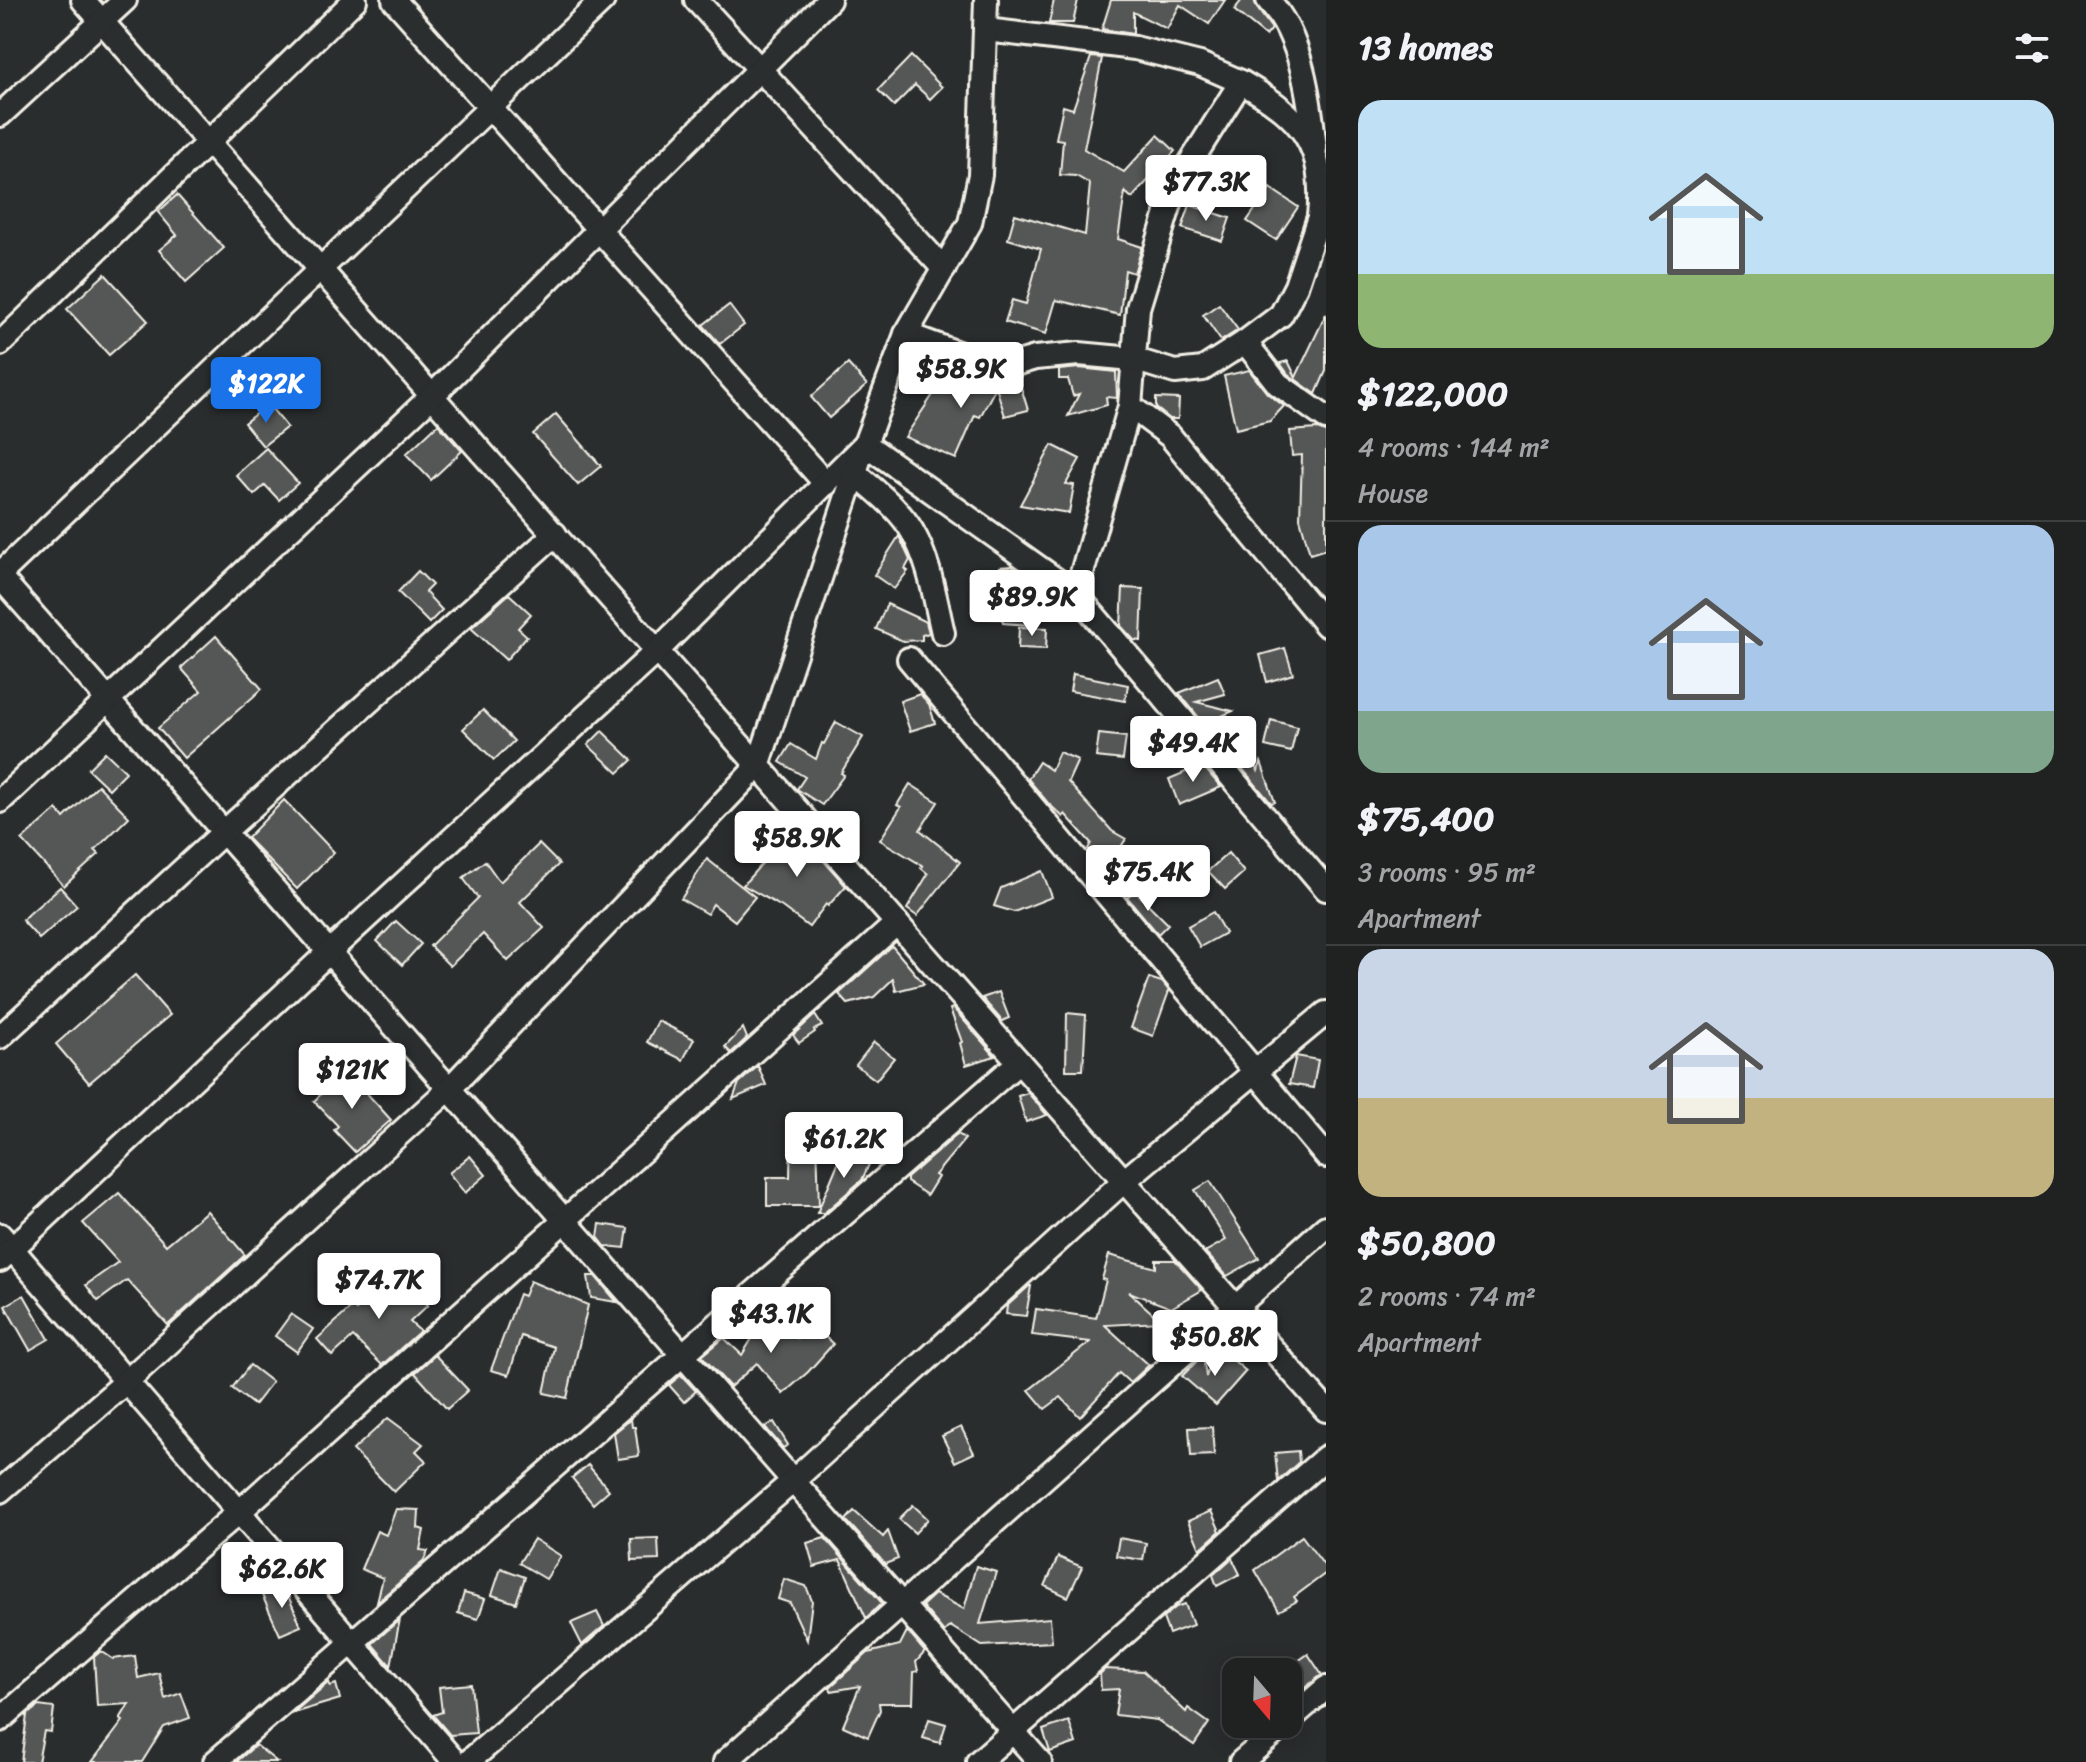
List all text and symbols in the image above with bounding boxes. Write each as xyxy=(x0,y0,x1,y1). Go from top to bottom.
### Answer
text: 13 homes xyxy=(1358,18,1493,78)
icon: filters xyxy=(2010,26,2054,70)
icon: home xyxy=(1634,152,1778,296)
pin: $77.3K xyxy=(1141,155,1271,223)
text: $77.3K xyxy=(1163,158,1249,204)
pin: $58.9K xyxy=(896,342,1026,410)
text: $58.9K xyxy=(917,345,1005,391)
pin: $122K xyxy=(210,357,322,425)
text: $122K xyxy=(229,360,303,406)
text: $122,000 xyxy=(1358,364,1508,424)
text: 4 rooms · 144 m² xyxy=(1358,424,1550,470)
text: House xyxy=(1358,470,1428,516)
pin: $89.9K xyxy=(967,570,1097,638)
text: $89.9K xyxy=(988,573,1076,619)
icon: home xyxy=(1634,577,1778,721)
pin: $49.4K xyxy=(1128,716,1258,784)
text: $49.4K xyxy=(1148,719,1238,765)
text: $75,400 xyxy=(1358,789,1494,849)
pin: $58.9K xyxy=(732,811,862,879)
text: $58.9K xyxy=(753,814,841,860)
pin: $75.4K xyxy=(1083,845,1213,913)
text: $75.4K xyxy=(1104,848,1192,894)
text: 3 rooms · 95 m² xyxy=(1358,849,1536,895)
text: Apartment xyxy=(1358,895,1481,941)
icon: home xyxy=(1634,1001,1778,1145)
pin: $121K xyxy=(296,1043,408,1111)
text: $121K xyxy=(317,1046,387,1092)
pin: $61.2K xyxy=(779,1112,909,1180)
text: $61.2K xyxy=(803,1115,885,1161)
text: $50,800 xyxy=(1358,1213,1496,1273)
pin: $74.7K xyxy=(314,1253,444,1321)
text: $74.7K xyxy=(335,1256,423,1302)
text: 2 rooms · 74 m² xyxy=(1358,1273,1536,1319)
pin: $43.1K xyxy=(706,1287,836,1355)
text: $43.1K xyxy=(730,1290,812,1336)
pin: $50.8K xyxy=(1150,1310,1280,1378)
text: $50.8K xyxy=(1170,1313,1260,1359)
text: Apartment xyxy=(1358,1319,1481,1365)
pin: $62.6K xyxy=(217,1542,347,1610)
text: $62.6K xyxy=(239,1545,325,1591)
north arrow xyxy=(1222,1658,1302,1738)
map controls xyxy=(1222,1658,1302,1738)

